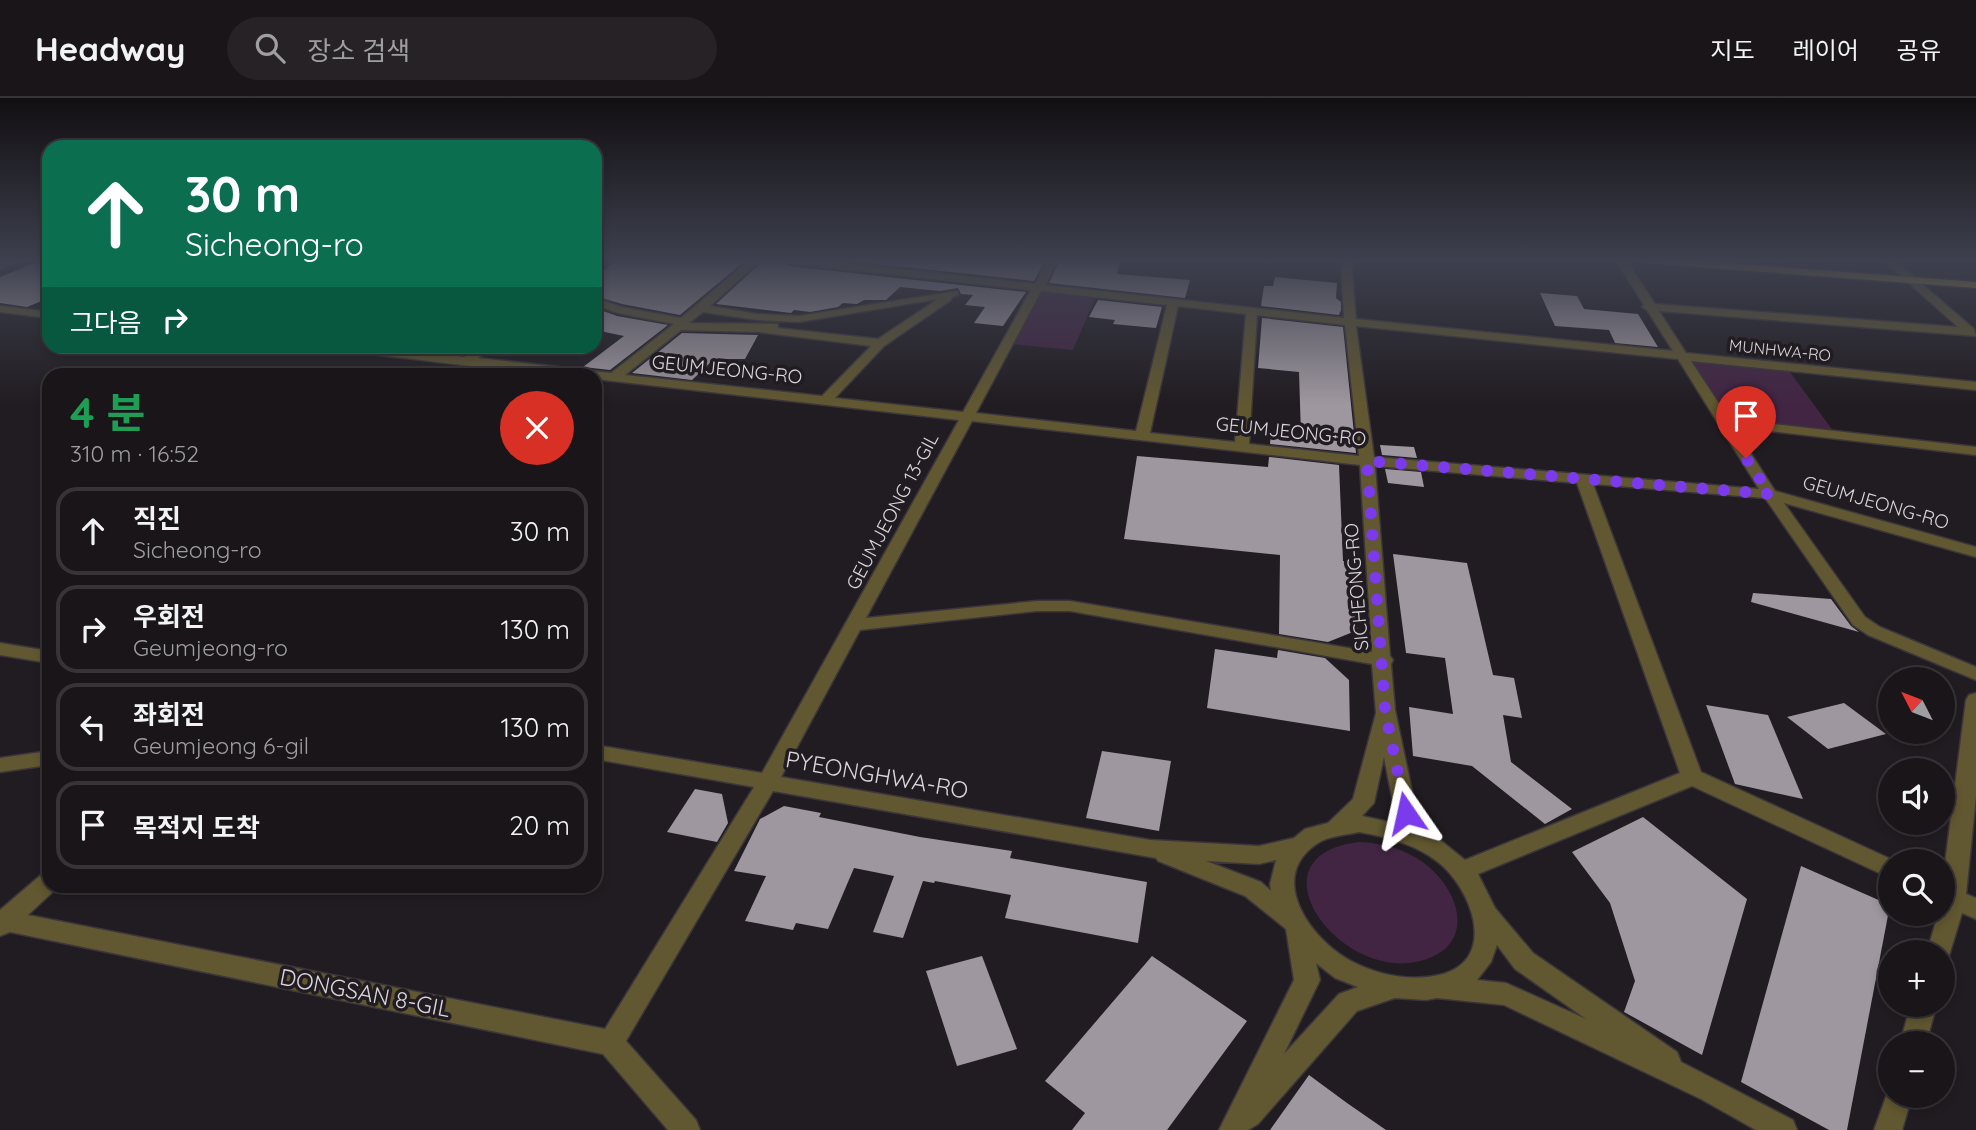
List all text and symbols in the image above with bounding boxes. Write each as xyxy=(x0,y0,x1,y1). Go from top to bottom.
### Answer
search box xyxy=(227,17,717,80)
text: Headway xyxy=(35,28,185,69)
icon: search xyxy=(251,29,289,67)
text: 장소 검색 xyxy=(307,34,410,67)
text: 지도 xyxy=(1710,35,1755,65)
text: 레이어 xyxy=(1793,35,1859,65)
text: 공유 xyxy=(1897,35,1941,65)
text: 30 m xyxy=(185,163,300,224)
icon: ahead xyxy=(70,168,161,259)
text: Sicheong-ro xyxy=(185,224,364,264)
icon: right xyxy=(156,301,194,339)
text: 그다음 xyxy=(70,306,142,339)
street label: MUNHWA-RO xyxy=(1728,335,1832,365)
street label: GEUMJEONG-RO xyxy=(651,349,803,389)
text: 4 분 xyxy=(70,386,145,439)
pin xyxy=(1716,386,1776,458)
button: close xyxy=(500,391,574,465)
icon: arrive xyxy=(1727,397,1765,435)
street label: GEUMJEONG-RO xyxy=(1215,411,1367,451)
street label: GEUMJEONG 13-GIL xyxy=(841,428,943,594)
text: 310 m · 16:52 xyxy=(70,439,199,468)
street label: GEUMJEONG-RO xyxy=(1800,470,1952,534)
text: 직진 xyxy=(133,502,181,535)
icon: ahead xyxy=(74,512,112,550)
text: 30 m xyxy=(510,515,570,548)
street label: SICHEONG-RO xyxy=(1338,522,1374,652)
text: Sicheong-ro xyxy=(133,535,262,564)
text: 우회전 xyxy=(133,600,205,633)
icon: right xyxy=(74,610,112,648)
text: 130 m xyxy=(500,613,570,646)
text: Geumjeong-ro xyxy=(133,633,288,662)
north arrow xyxy=(1878,667,1955,744)
map controls xyxy=(1878,667,1955,1108)
text: 좌회전 xyxy=(133,698,205,731)
icon: left xyxy=(74,708,112,746)
text: 130 m xyxy=(500,711,570,744)
text: Geumjeong 6-gil xyxy=(133,731,309,760)
street label: PYEONGHWA-RO xyxy=(784,744,971,805)
button: sound xyxy=(1878,758,1955,835)
position arrow xyxy=(1369,776,1443,850)
icon: arrive xyxy=(74,806,112,844)
text: 20 m xyxy=(509,809,570,842)
text: 목적지 도착 xyxy=(133,811,260,844)
button: search xyxy=(1878,849,1955,926)
button: + xyxy=(1878,940,1955,1017)
street label: DONGSAN 8-GIL xyxy=(277,962,453,1023)
button: − xyxy=(1878,1031,1955,1108)

